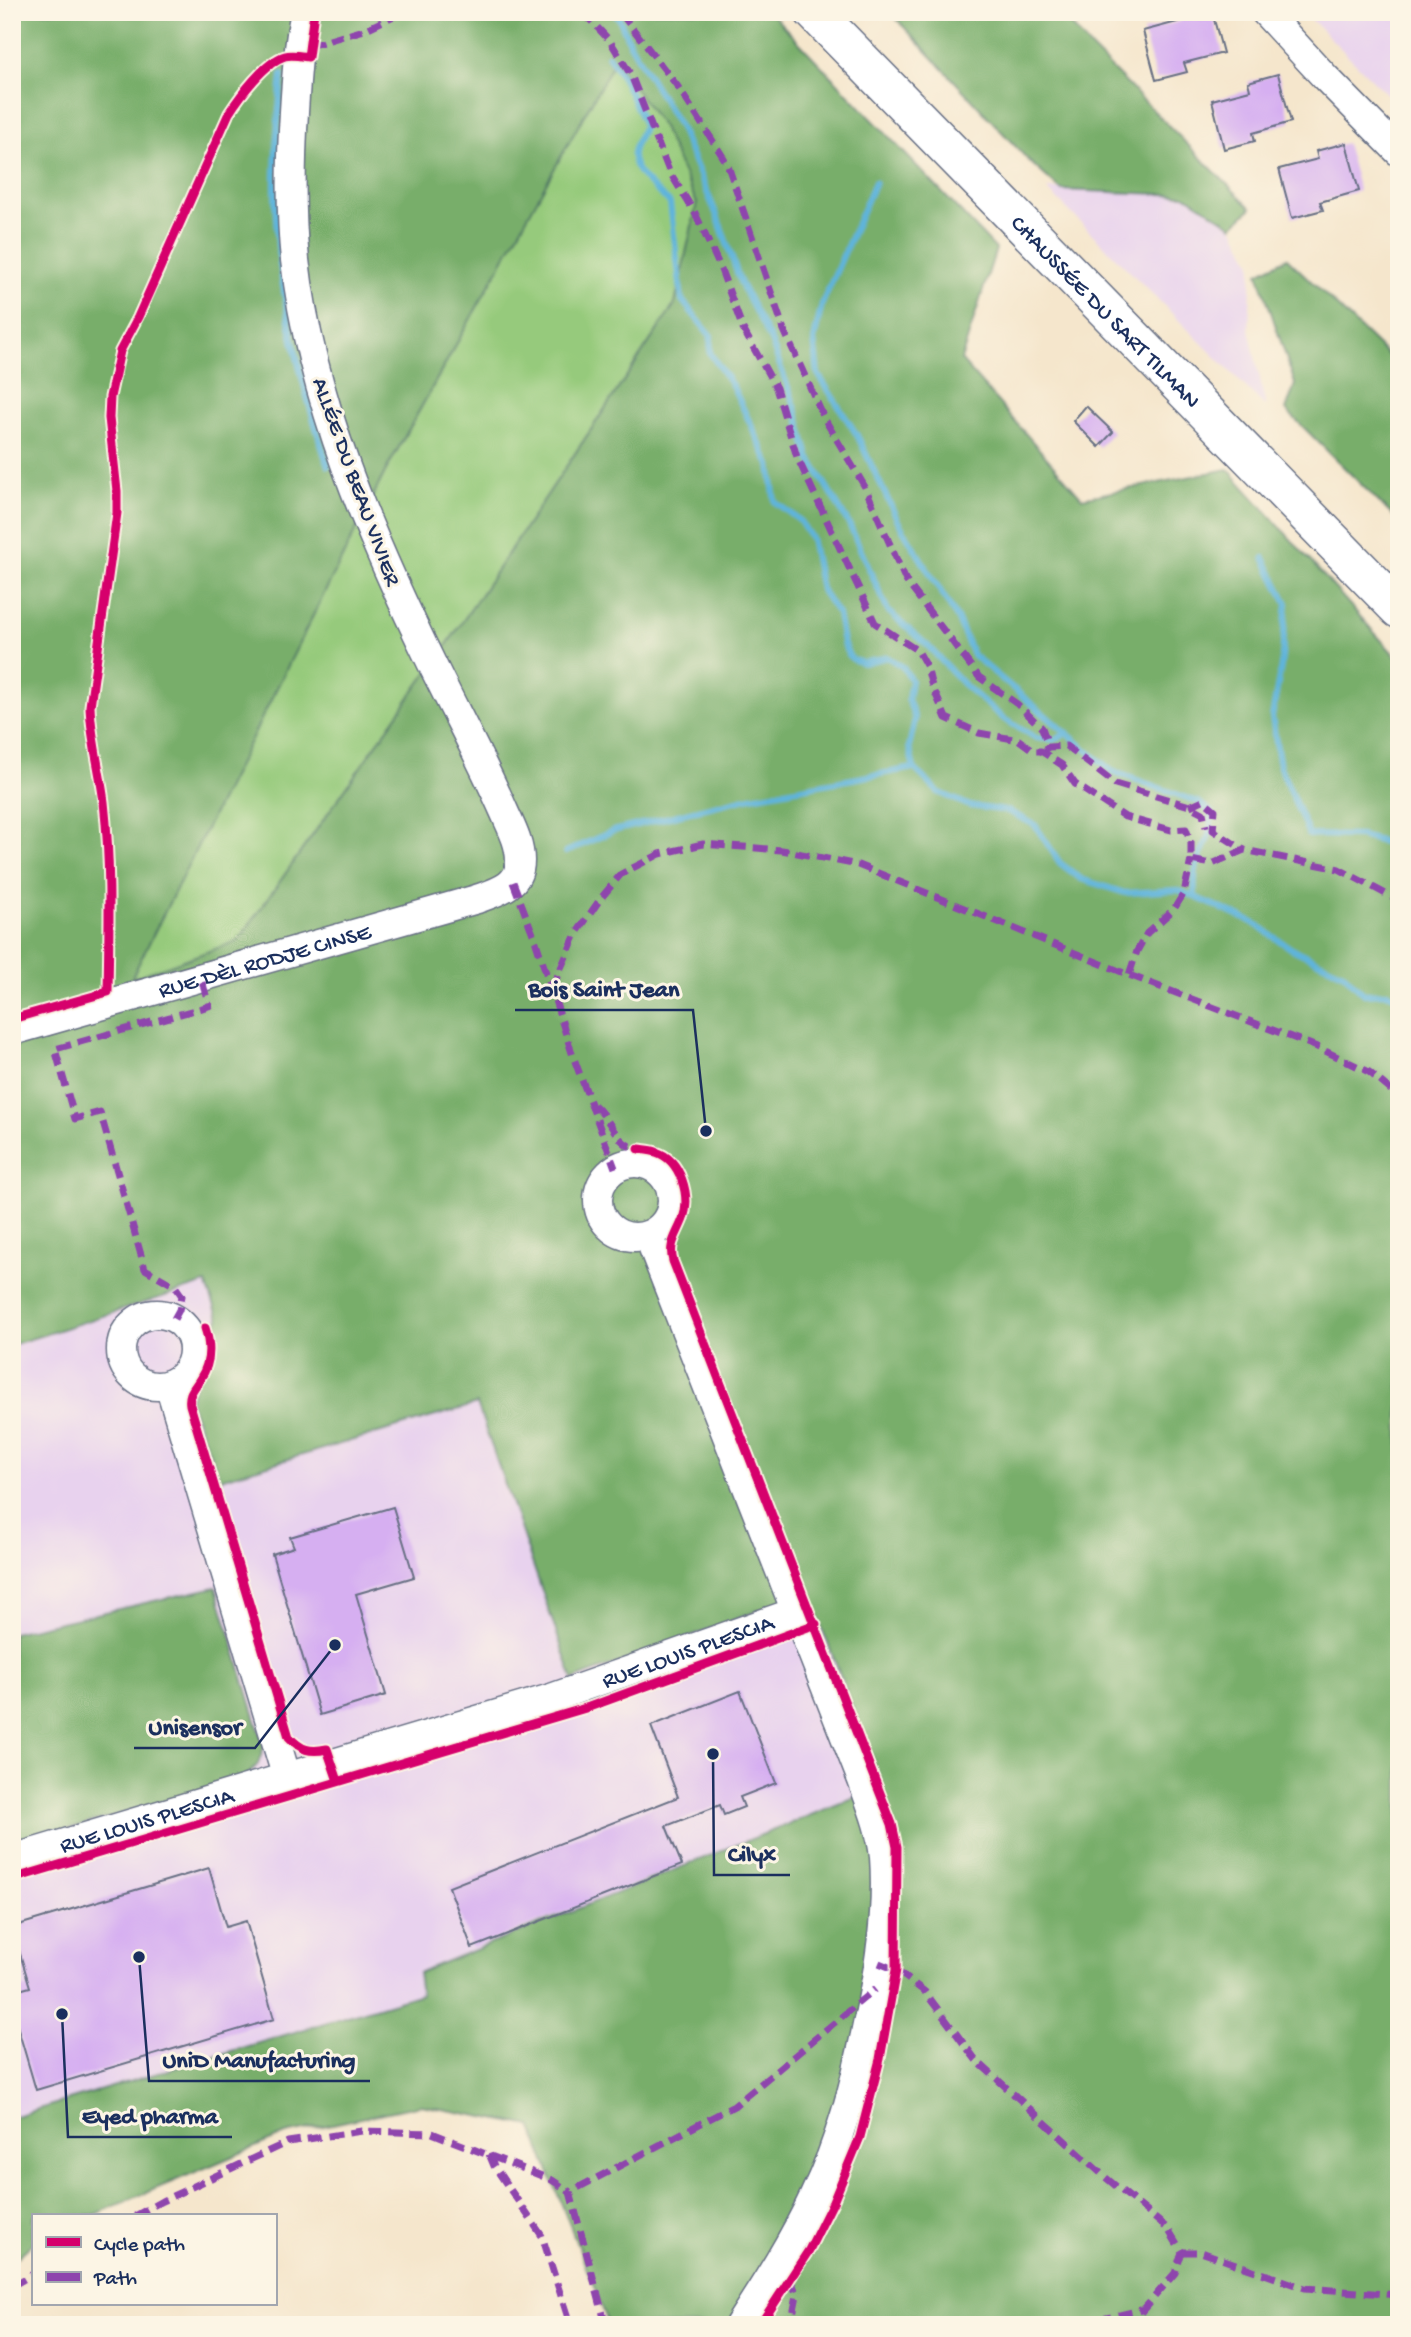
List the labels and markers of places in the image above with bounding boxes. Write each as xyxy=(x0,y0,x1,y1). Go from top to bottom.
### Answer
callout: Bois Saint Jean xyxy=(515,965,693,1010)
callout: Unisensor xyxy=(134,1703,255,1748)
callout: Cilyx xyxy=(714,1830,790,1875)
callout: UniD Manufacturing xyxy=(149,2036,370,2081)
callout: Eyed pharma xyxy=(68,2092,232,2137)

